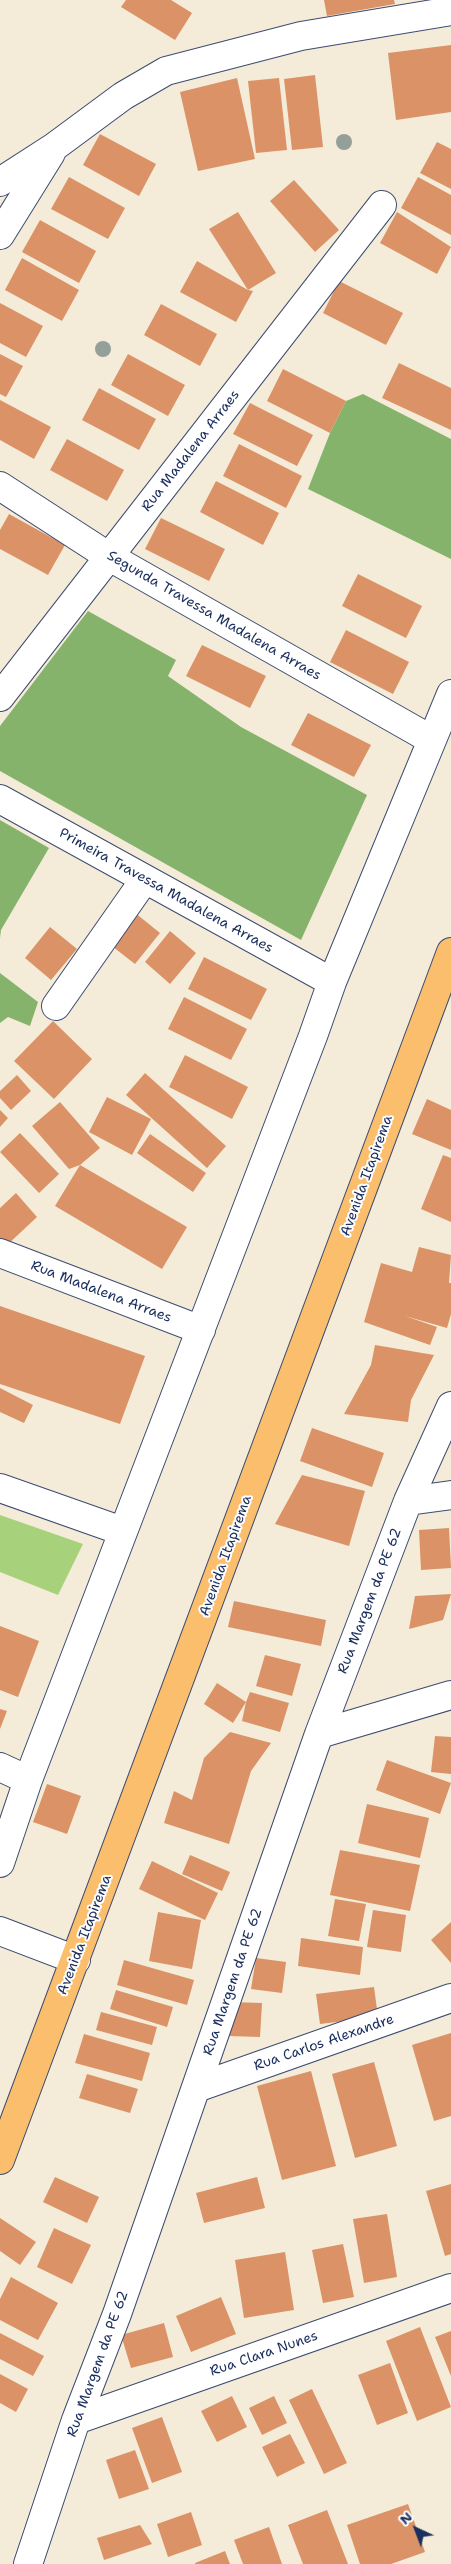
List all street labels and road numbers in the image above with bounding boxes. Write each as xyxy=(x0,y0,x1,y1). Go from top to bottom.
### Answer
street label: Rua Madalena Arraes xyxy=(138,387,244,515)
street label: Segunda Travessa Madalena Arraes xyxy=(104,548,324,684)
street label: Primeira Travessa Madalena Arraes xyxy=(56,825,276,957)
street label: Avenida Itapirema xyxy=(337,1113,397,1239)
street label: Rua Madalena Arraes xyxy=(28,1257,174,1327)
street label: Avenida Itapirema xyxy=(196,1493,256,1619)
street label: Rua Margem da PE 62 xyxy=(334,1526,406,1676)
street label: Avenida Itapirema xyxy=(54,1873,116,1997)
street label: Rua Margem da PE 62 xyxy=(200,1906,266,2058)
street label: Rua Carlos Alexandre xyxy=(252,2011,396,2075)
street label: Rua Margem da PE 62 xyxy=(64,2289,132,2439)
street label: Rua Clara Nunes xyxy=(208,2328,320,2380)

